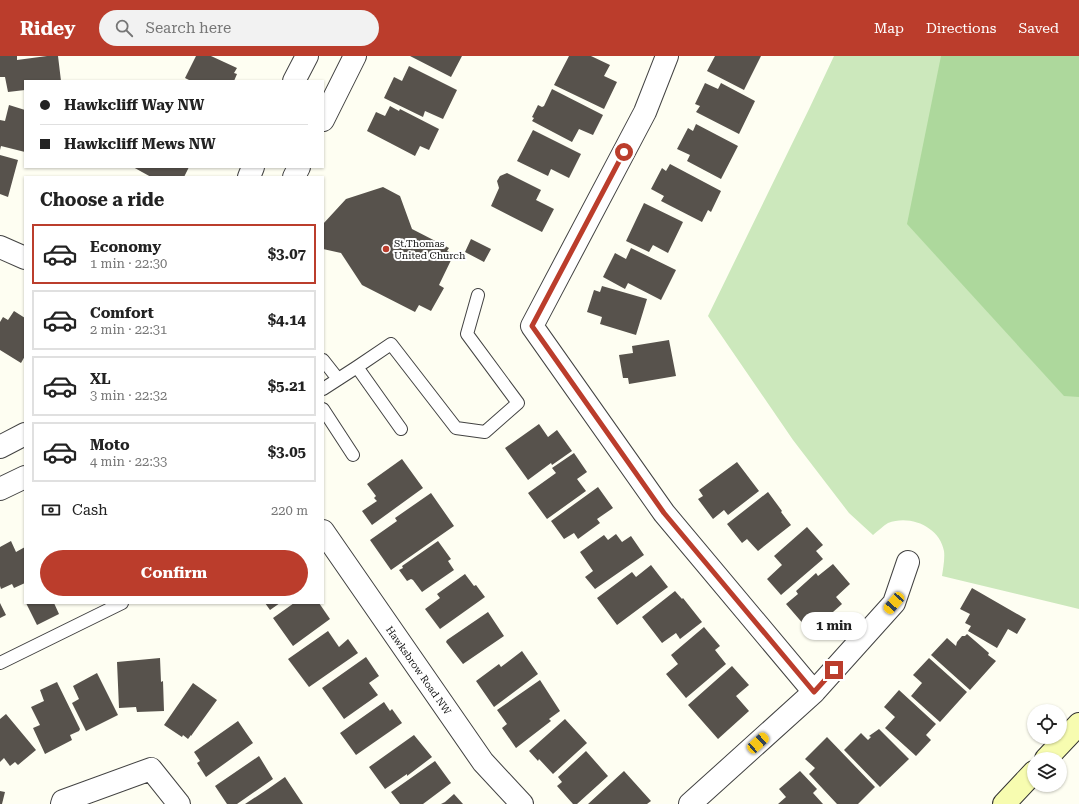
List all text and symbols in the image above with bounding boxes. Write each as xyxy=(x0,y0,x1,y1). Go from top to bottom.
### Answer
search box xyxy=(99,10,379,46)
text: Ridey xyxy=(20,17,75,40)
icon: search xyxy=(113,17,135,39)
text: Search here xyxy=(145,19,231,37)
text: Map xyxy=(874,20,904,36)
text: Directions xyxy=(926,20,996,36)
text: Saved xyxy=(1018,20,1059,36)
text: Hawkcliff Way NW xyxy=(64,96,205,114)
text: Hawkcliff Mews NW xyxy=(64,135,216,153)
route start xyxy=(615,143,633,161)
text: Choose a ride xyxy=(40,189,164,210)
icon: car xyxy=(42,236,78,272)
text: Economy xyxy=(90,238,161,256)
place label: St.Thomas United Church xyxy=(394,238,466,261)
marker: St.Thomas United Church xyxy=(381,244,391,254)
text: $3.07 xyxy=(268,245,306,263)
text: 1 min · 22:30 xyxy=(90,256,167,271)
icon: car xyxy=(42,302,78,338)
text: Comfort xyxy=(90,304,154,322)
text: $4.14 xyxy=(268,311,306,329)
text: 2 min · 22:31 xyxy=(90,322,167,337)
icon: car xyxy=(42,368,78,404)
text: XL xyxy=(90,370,111,388)
text: $5.21 xyxy=(268,377,306,395)
text: 3 min · 22:32 xyxy=(90,388,167,403)
icon: car xyxy=(42,434,78,470)
text: Moto xyxy=(90,436,130,454)
text: $3.05 xyxy=(268,443,306,461)
text: 4 min · 22:33 xyxy=(90,454,167,469)
icon: cash xyxy=(40,499,62,521)
text: Cash xyxy=(72,501,108,519)
text: 220 m xyxy=(271,503,308,518)
button: Confirm xyxy=(40,550,308,596)
car xyxy=(882,590,906,616)
callout: 1 min xyxy=(801,612,867,640)
text: 1 min xyxy=(816,618,852,633)
street label: Hawksbrow Road NW xyxy=(384,624,454,717)
route end xyxy=(825,661,843,679)
map controls xyxy=(1027,704,1067,792)
button: locate xyxy=(1027,704,1067,744)
car xyxy=(745,731,771,755)
button: layers xyxy=(1027,752,1067,792)

